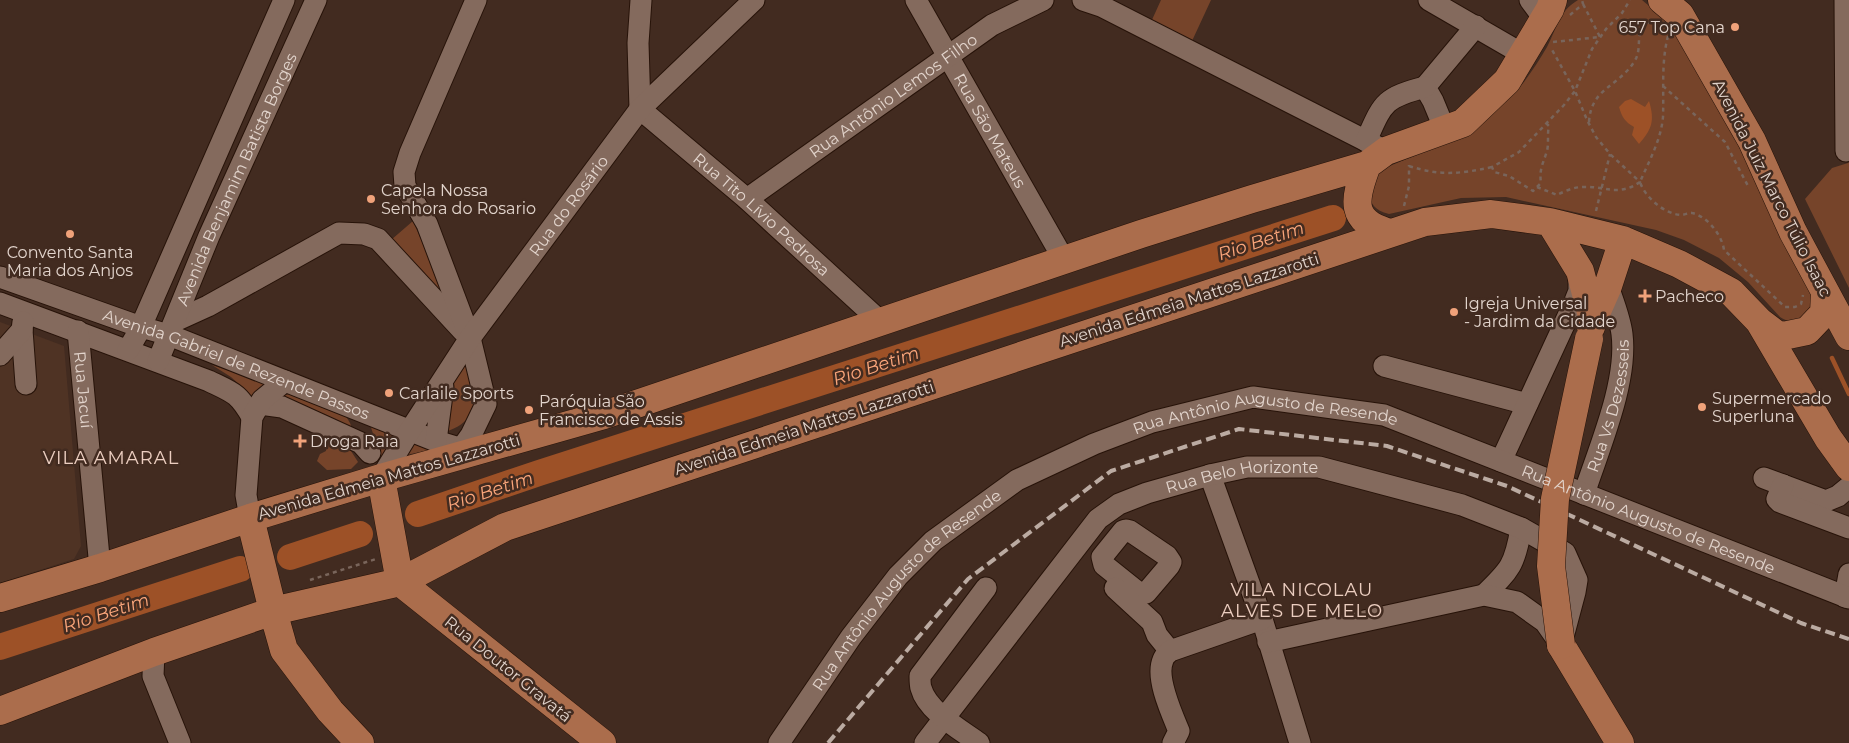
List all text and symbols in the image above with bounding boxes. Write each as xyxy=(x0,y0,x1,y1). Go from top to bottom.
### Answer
place label: 657 Top Cana xyxy=(1619,18,1725,37)
marker: 657 Top Cana xyxy=(1729,21,1741,33)
street label: Rua Antônio Lemos Filho xyxy=(805,29,981,161)
street label: Avenida Benjamim Batista Borges xyxy=(172,50,300,308)
street label: Rua São Mateus xyxy=(950,70,1030,191)
street label: Avenida Juiz Marco Túlio Isaac xyxy=(1709,76,1835,300)
street label: Rua Tito Lívio Pedrosa xyxy=(690,149,834,280)
street label: Rua do Rosário xyxy=(525,151,612,260)
place label: Capela Nossa Senhora do Rosario xyxy=(381,181,536,218)
marker: Capela Nossa Senhora do Rosario xyxy=(365,193,377,205)
water label: Rio Betim xyxy=(1215,217,1307,265)
marker: Convento Santa Maria dos Anjos xyxy=(64,228,76,240)
place label: Convento Santa Maria dos Anjos xyxy=(7,243,133,280)
street label: Avenida Edmeia Mattos Lazzarotti xyxy=(1057,249,1321,351)
place label: Pacheco xyxy=(1655,287,1724,306)
marker: Pacheco xyxy=(1639,290,1651,302)
place label: Igreja Universal - Jardim da Cidade xyxy=(1464,294,1615,331)
street label: Avenida Gabriel de Rezende Passos xyxy=(101,305,373,423)
marker: Igreja Universal - Jardim da Cidade xyxy=(1448,306,1460,318)
street label: Rua Vs Dezesseis xyxy=(1583,339,1632,475)
water label: Rio Betim xyxy=(830,342,922,390)
street label: Rua Jacuí xyxy=(70,350,97,430)
street label: Avenida Edmeia Mattos Lazzarotti xyxy=(672,377,936,479)
place label: Carlaile Sports xyxy=(399,384,514,403)
marker: Carlaile Sports xyxy=(383,387,395,399)
street label: Rua Antônio Augusto de Resende xyxy=(1130,387,1401,438)
place label: Supermercado Superluna xyxy=(1712,389,1832,426)
place label: Paróquia São Francisco de Assis xyxy=(539,392,683,429)
marker: Supermercado Superluna xyxy=(1696,401,1708,413)
marker: Paróquia São Francisco de Assis xyxy=(523,404,535,416)
street label: Avenida Edmeia Mattos Lazzarotti xyxy=(256,430,522,524)
place label: Droga Raia xyxy=(310,432,399,451)
marker: Droga Raia xyxy=(294,435,306,447)
district label: VILA AMARAL xyxy=(43,447,179,469)
street label: Rua Belo Horizonte xyxy=(1163,457,1318,497)
street label: Rua Antônio Augusto de Resende xyxy=(1519,461,1778,578)
water label: Rio Betim xyxy=(444,467,536,515)
street label: Rua Antônio Augusto de Resende xyxy=(808,485,1005,694)
district label: VILA NICOLAU ALVES DE MELO xyxy=(1221,579,1383,622)
water label: Rio Betim xyxy=(60,589,152,637)
street label: Rua Doutor Gravatá xyxy=(441,612,575,726)

